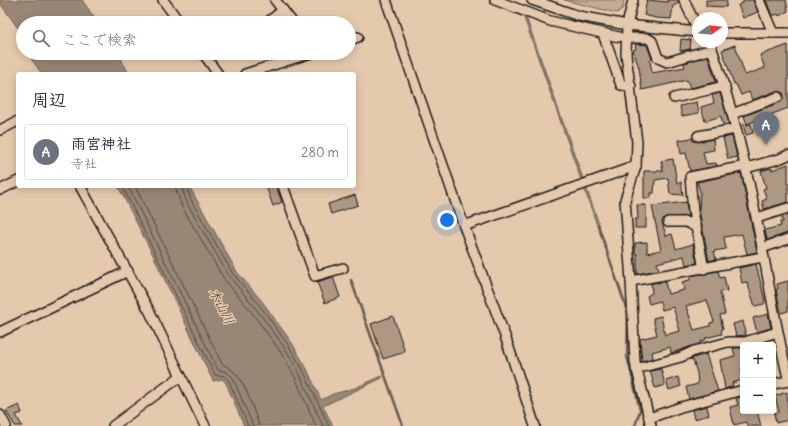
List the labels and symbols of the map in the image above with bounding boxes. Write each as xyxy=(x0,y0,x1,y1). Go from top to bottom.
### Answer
north arrow xyxy=(692,12,728,48)
pin: A xyxy=(753,112,779,145)
your location xyxy=(437,210,457,230)
water label: 木山川 xyxy=(205,285,238,327)

